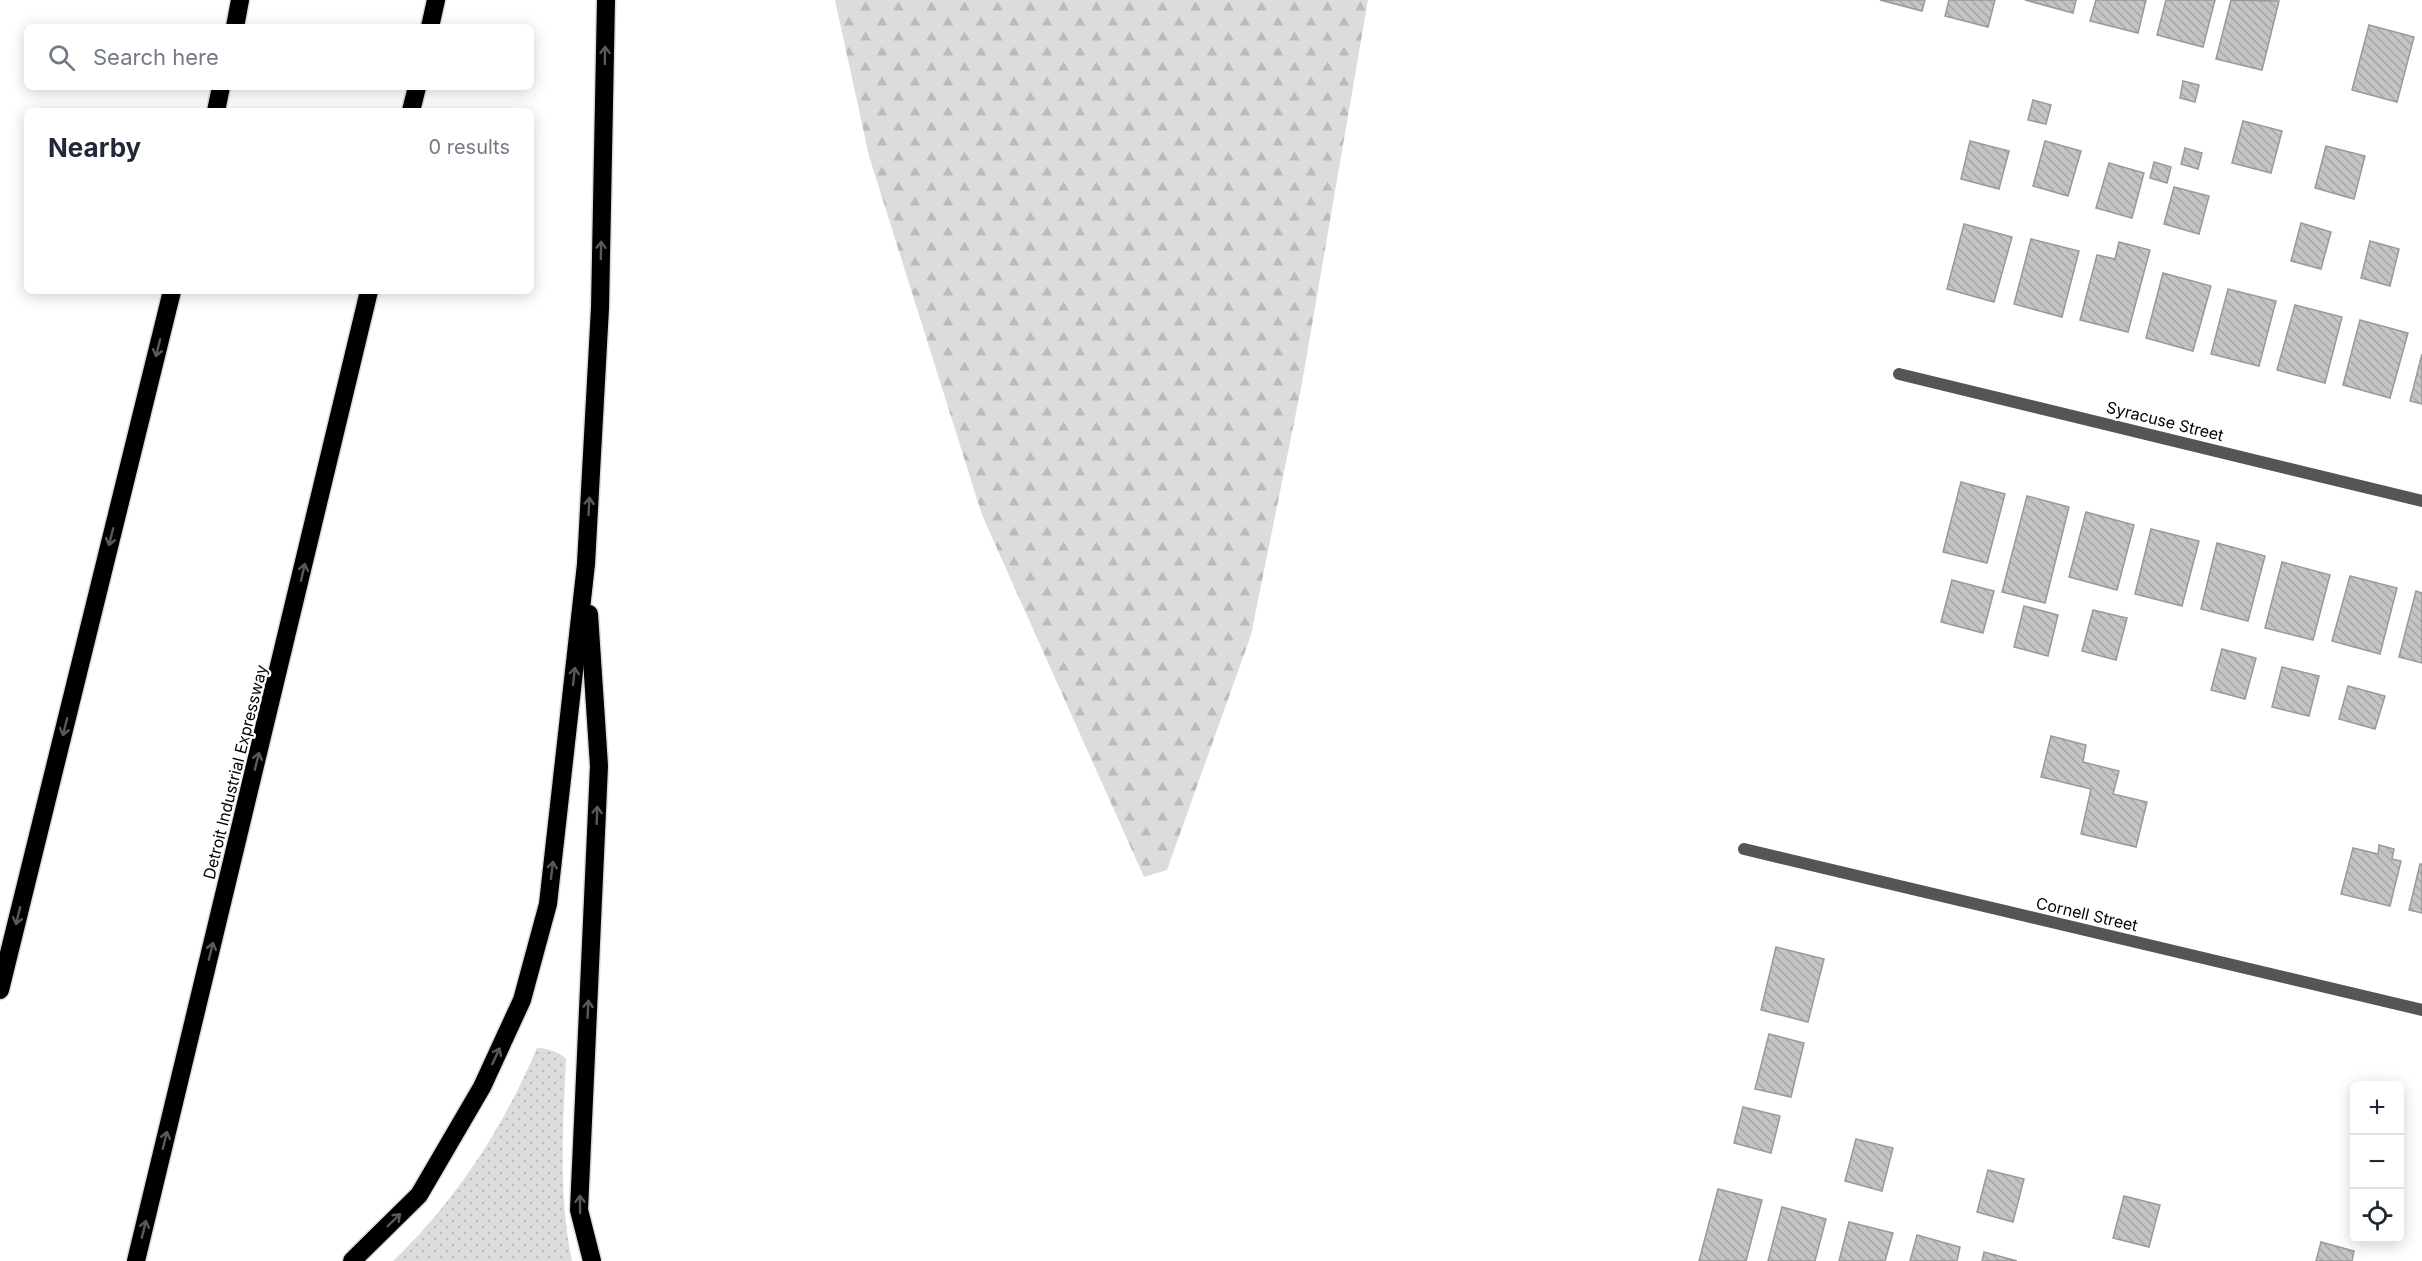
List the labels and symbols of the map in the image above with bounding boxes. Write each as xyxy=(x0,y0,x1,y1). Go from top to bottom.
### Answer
one-way arrow xyxy=(599,45,610,65)
one-way arrow xyxy=(595,240,607,260)
one-way arrow xyxy=(152,338,164,357)
street label: Syracuse Street xyxy=(2104,397,2226,445)
one-way arrow xyxy=(584,497,595,517)
one-way arrow xyxy=(105,527,117,546)
one-way arrow xyxy=(298,562,309,582)
street label: Detroit Industrial Expressway xyxy=(199,663,271,881)
one-way arrow xyxy=(569,667,580,687)
one-way arrow xyxy=(58,717,70,736)
one-way arrow xyxy=(252,752,264,771)
one-way arrow xyxy=(592,805,603,825)
one-way arrow xyxy=(547,860,558,880)
street label: Cornell Street xyxy=(2034,893,2140,935)
one-way arrow xyxy=(12,906,24,925)
one-way arrow xyxy=(206,942,218,961)
one-way arrow xyxy=(583,1000,594,1020)
one-way arrow xyxy=(491,1047,503,1065)
one-way arrow xyxy=(160,1131,172,1150)
one-way arrow xyxy=(574,1195,585,1214)
one-way arrow xyxy=(387,1213,402,1227)
one-way arrow xyxy=(138,1220,150,1239)

